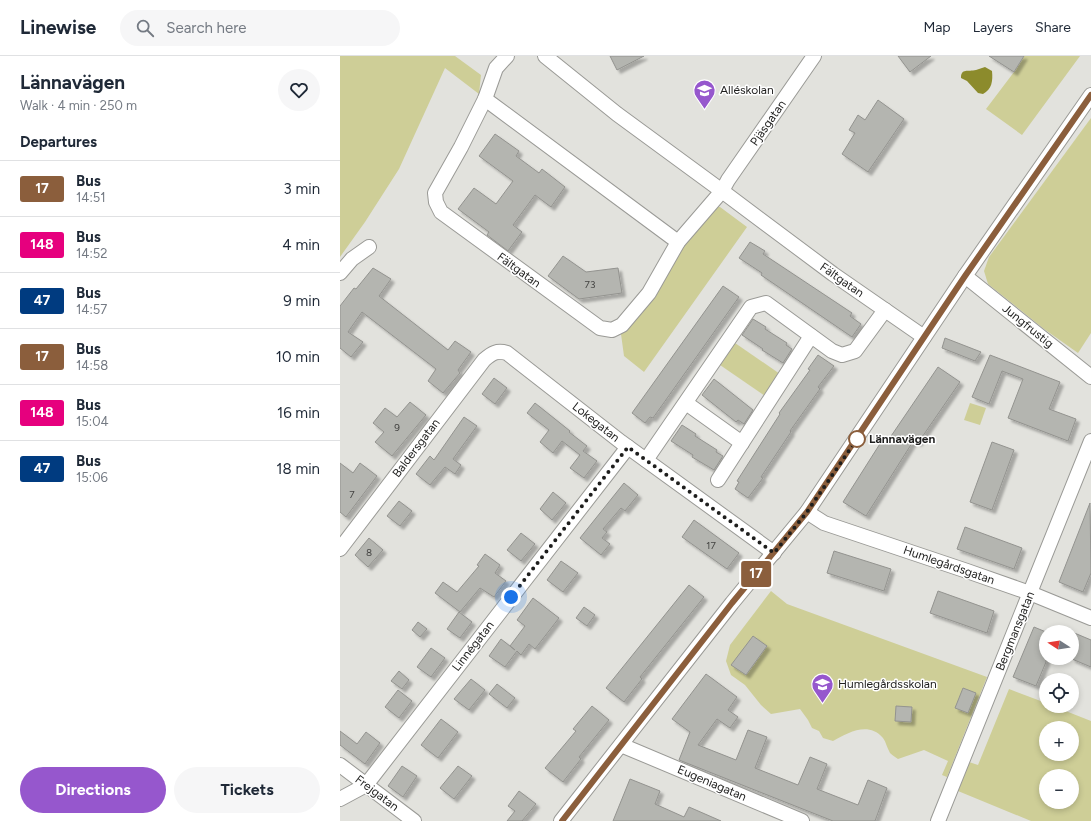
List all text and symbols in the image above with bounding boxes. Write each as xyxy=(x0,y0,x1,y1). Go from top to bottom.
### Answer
search box xyxy=(120,10,400,46)
text: Linewise xyxy=(20,16,96,39)
icon: search xyxy=(134,17,156,39)
text: Search here xyxy=(166,19,246,37)
text: Map xyxy=(923,19,951,36)
text: Layers xyxy=(973,19,1013,36)
text: Share xyxy=(1035,19,1071,36)
button: heart xyxy=(278,69,320,111)
text: Lännavägen xyxy=(20,71,125,94)
school or university icon: Alléskolan xyxy=(691,77,717,110)
place label: Alléskolan xyxy=(720,83,774,97)
street label: Pjäsgatan xyxy=(747,97,789,148)
text: Walk · 4 min · 250 m xyxy=(20,98,137,113)
text: Departures xyxy=(20,133,97,151)
text: Bus xyxy=(76,172,101,190)
text: 17 xyxy=(35,180,49,197)
text: 3 min xyxy=(284,180,320,198)
text: 14:51 xyxy=(76,190,106,205)
text: Bus xyxy=(76,228,101,246)
text: 148 xyxy=(30,236,54,253)
text: 4 min xyxy=(282,236,320,254)
text: 14:52 xyxy=(76,246,107,261)
street label: Fältgatan xyxy=(495,250,544,291)
street label: Fältgatan xyxy=(817,260,867,300)
house number: 73 xyxy=(585,278,595,291)
text: Bus xyxy=(76,284,101,302)
text: 47 xyxy=(34,292,50,309)
text: 9 min xyxy=(283,292,320,310)
street label: Jungfrustig xyxy=(1000,301,1056,351)
text: 14:57 xyxy=(76,302,107,317)
text: Bus xyxy=(76,340,101,358)
text: 17 xyxy=(35,348,49,365)
text: 10 min xyxy=(276,348,320,366)
text: 14:58 xyxy=(76,358,108,373)
text: Bus xyxy=(76,396,101,414)
street label: Lokegatan xyxy=(570,399,623,445)
text: 148 xyxy=(30,404,54,421)
text: 16 min xyxy=(277,404,320,422)
text: 15:04 xyxy=(76,414,109,429)
street label: Baldersgatan xyxy=(389,416,443,480)
house number: 9 xyxy=(394,421,400,434)
marker: Lännavägen xyxy=(848,430,866,448)
place label: Lännavägen xyxy=(869,432,936,446)
text: Bus xyxy=(76,452,101,470)
text: 47 xyxy=(34,460,50,477)
text: 18 min xyxy=(276,460,320,478)
text: 15:06 xyxy=(76,470,108,485)
house number: 7 xyxy=(349,488,355,501)
house number: 17 xyxy=(706,539,716,552)
street label: Humlegårdsgatan xyxy=(902,543,997,587)
house number: 8 xyxy=(366,546,372,559)
line badge: 17 xyxy=(738,561,774,587)
text: 17 xyxy=(749,565,763,582)
your location xyxy=(501,587,521,607)
street label: Bergmansgatan xyxy=(993,589,1037,673)
street label: Linnégatan xyxy=(449,618,497,674)
north arrow xyxy=(1039,625,1079,665)
map controls xyxy=(1039,625,1079,809)
school or university icon: Humlegårdsskolan xyxy=(809,671,835,704)
button: locate xyxy=(1039,673,1079,713)
place label: Humlegårdsskolan xyxy=(838,677,937,691)
button: + xyxy=(1039,721,1079,761)
street label: Eugeniagatan xyxy=(675,762,749,804)
button: Directions xyxy=(20,767,166,813)
button: Tickets xyxy=(174,767,320,813)
button: − xyxy=(1039,769,1079,809)
street label: Frejgatan xyxy=(353,772,402,814)

